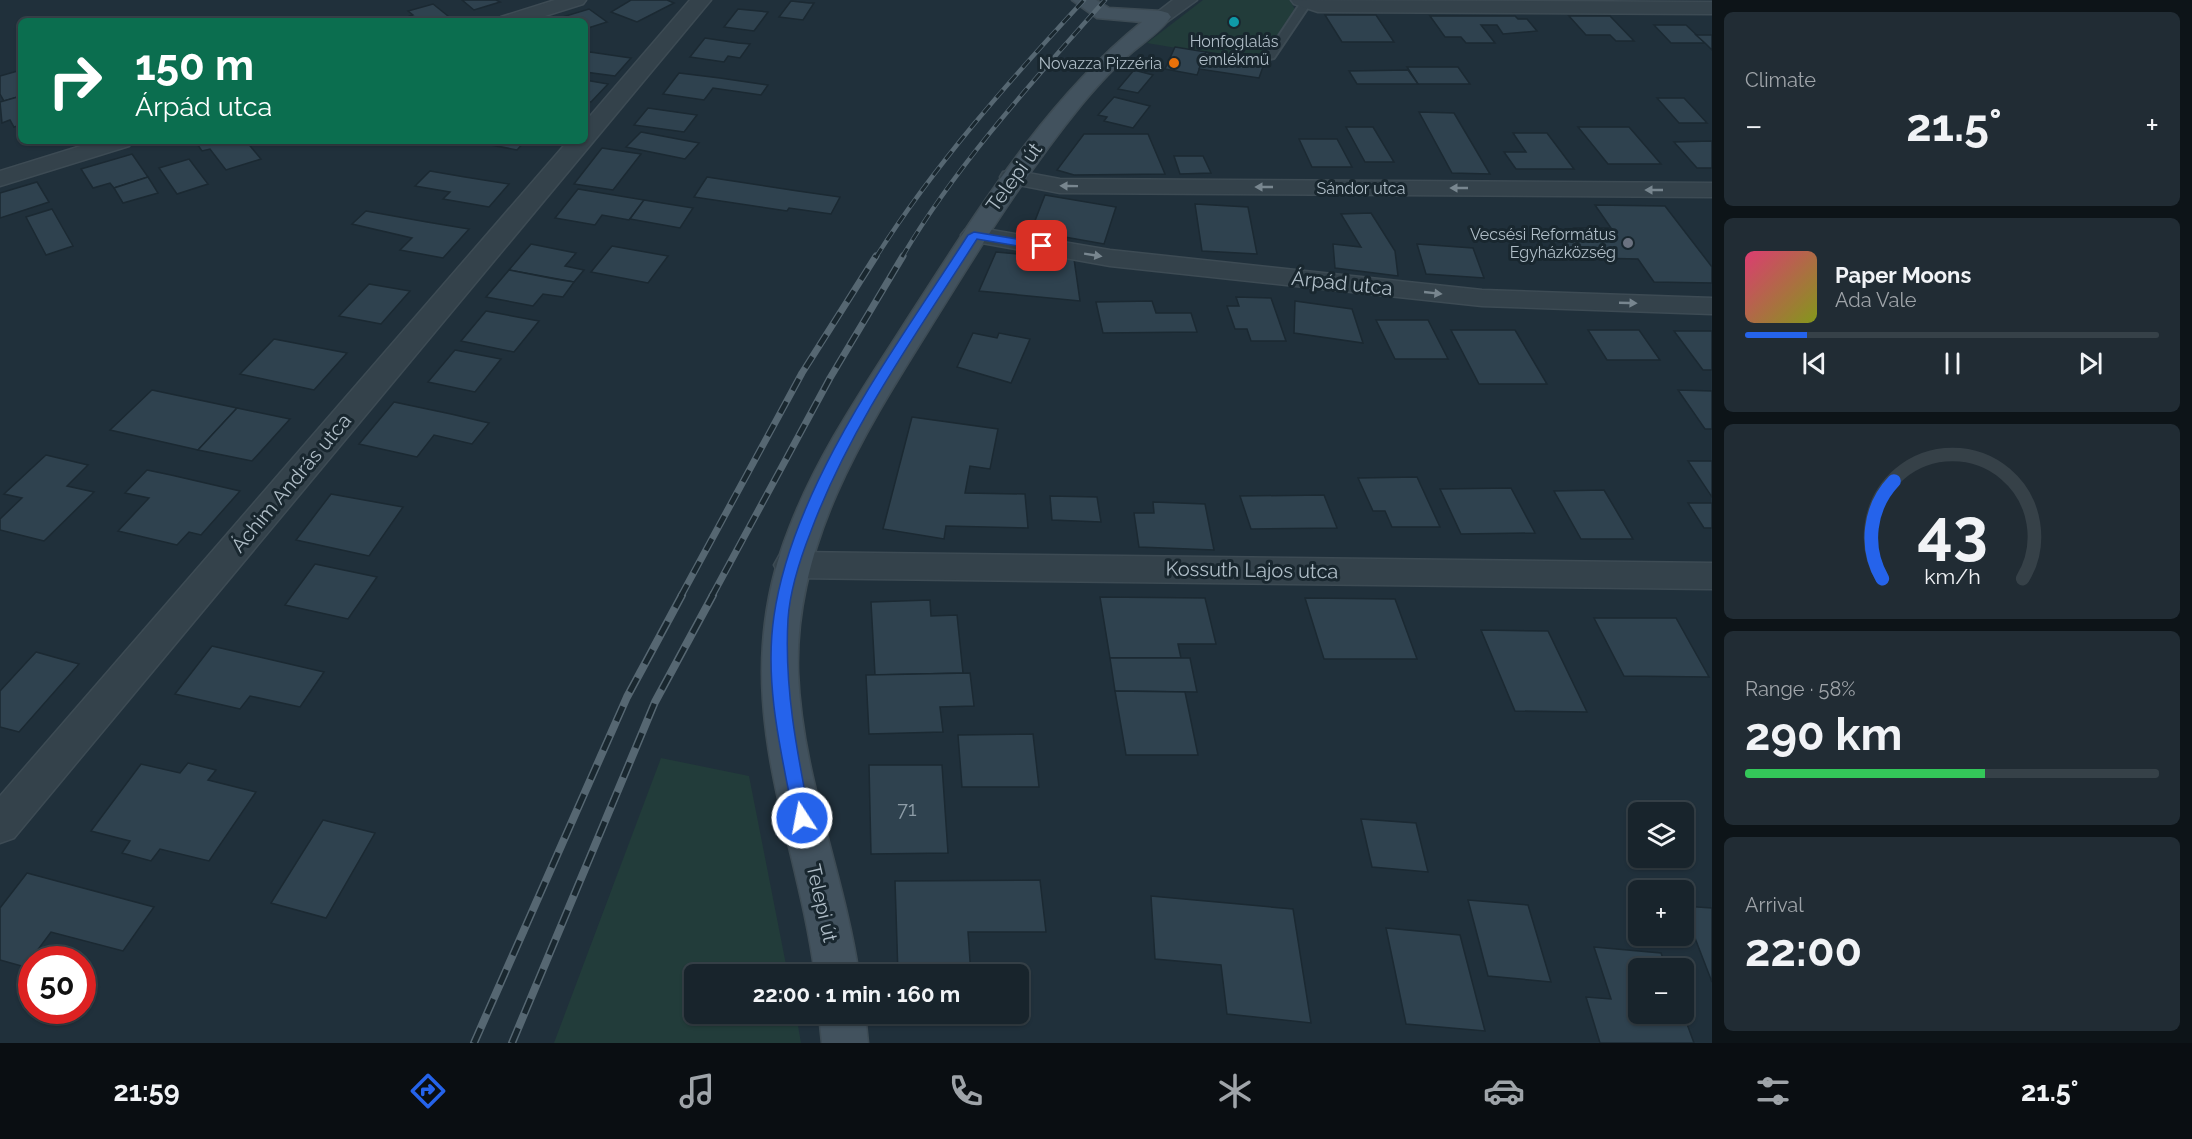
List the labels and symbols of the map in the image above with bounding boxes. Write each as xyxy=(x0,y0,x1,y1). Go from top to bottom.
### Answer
marker: Honfoglalás emlékmű xyxy=(1227,15,1241,29)
place label: Honfoglalás emlékmű xyxy=(1190,32,1279,69)
place label: Novazza Pizzéria xyxy=(1039,54,1162,73)
marker: Novazza Pizzéria xyxy=(1167,56,1181,70)
street label: Telepi út xyxy=(981,138,1047,216)
street label: Sándor utca xyxy=(1317,179,1405,198)
one-way arrow xyxy=(1059,181,1078,191)
one-way arrow xyxy=(1254,182,1273,192)
one-way arrow xyxy=(1449,183,1468,193)
one-way arrow xyxy=(1644,185,1663,194)
pin xyxy=(1016,220,1067,271)
place label: Vecsési Református Egyházközség xyxy=(1470,225,1616,262)
marker: Vecsési Református Egyházközség xyxy=(1621,236,1635,250)
one-way arrow xyxy=(1084,251,1103,260)
street label: Árpád utca xyxy=(1290,266,1394,300)
one-way arrow xyxy=(1424,288,1443,298)
one-way arrow xyxy=(1618,298,1637,308)
street label: Áchim András utca xyxy=(226,409,356,557)
street label: Kossuth Lajos utca xyxy=(1165,556,1339,584)
position arrow xyxy=(770,786,834,850)
house number: 71 xyxy=(897,797,917,821)
street label: Telepi út xyxy=(801,862,843,945)
speed limit sign: 50 xyxy=(18,946,96,1024)

